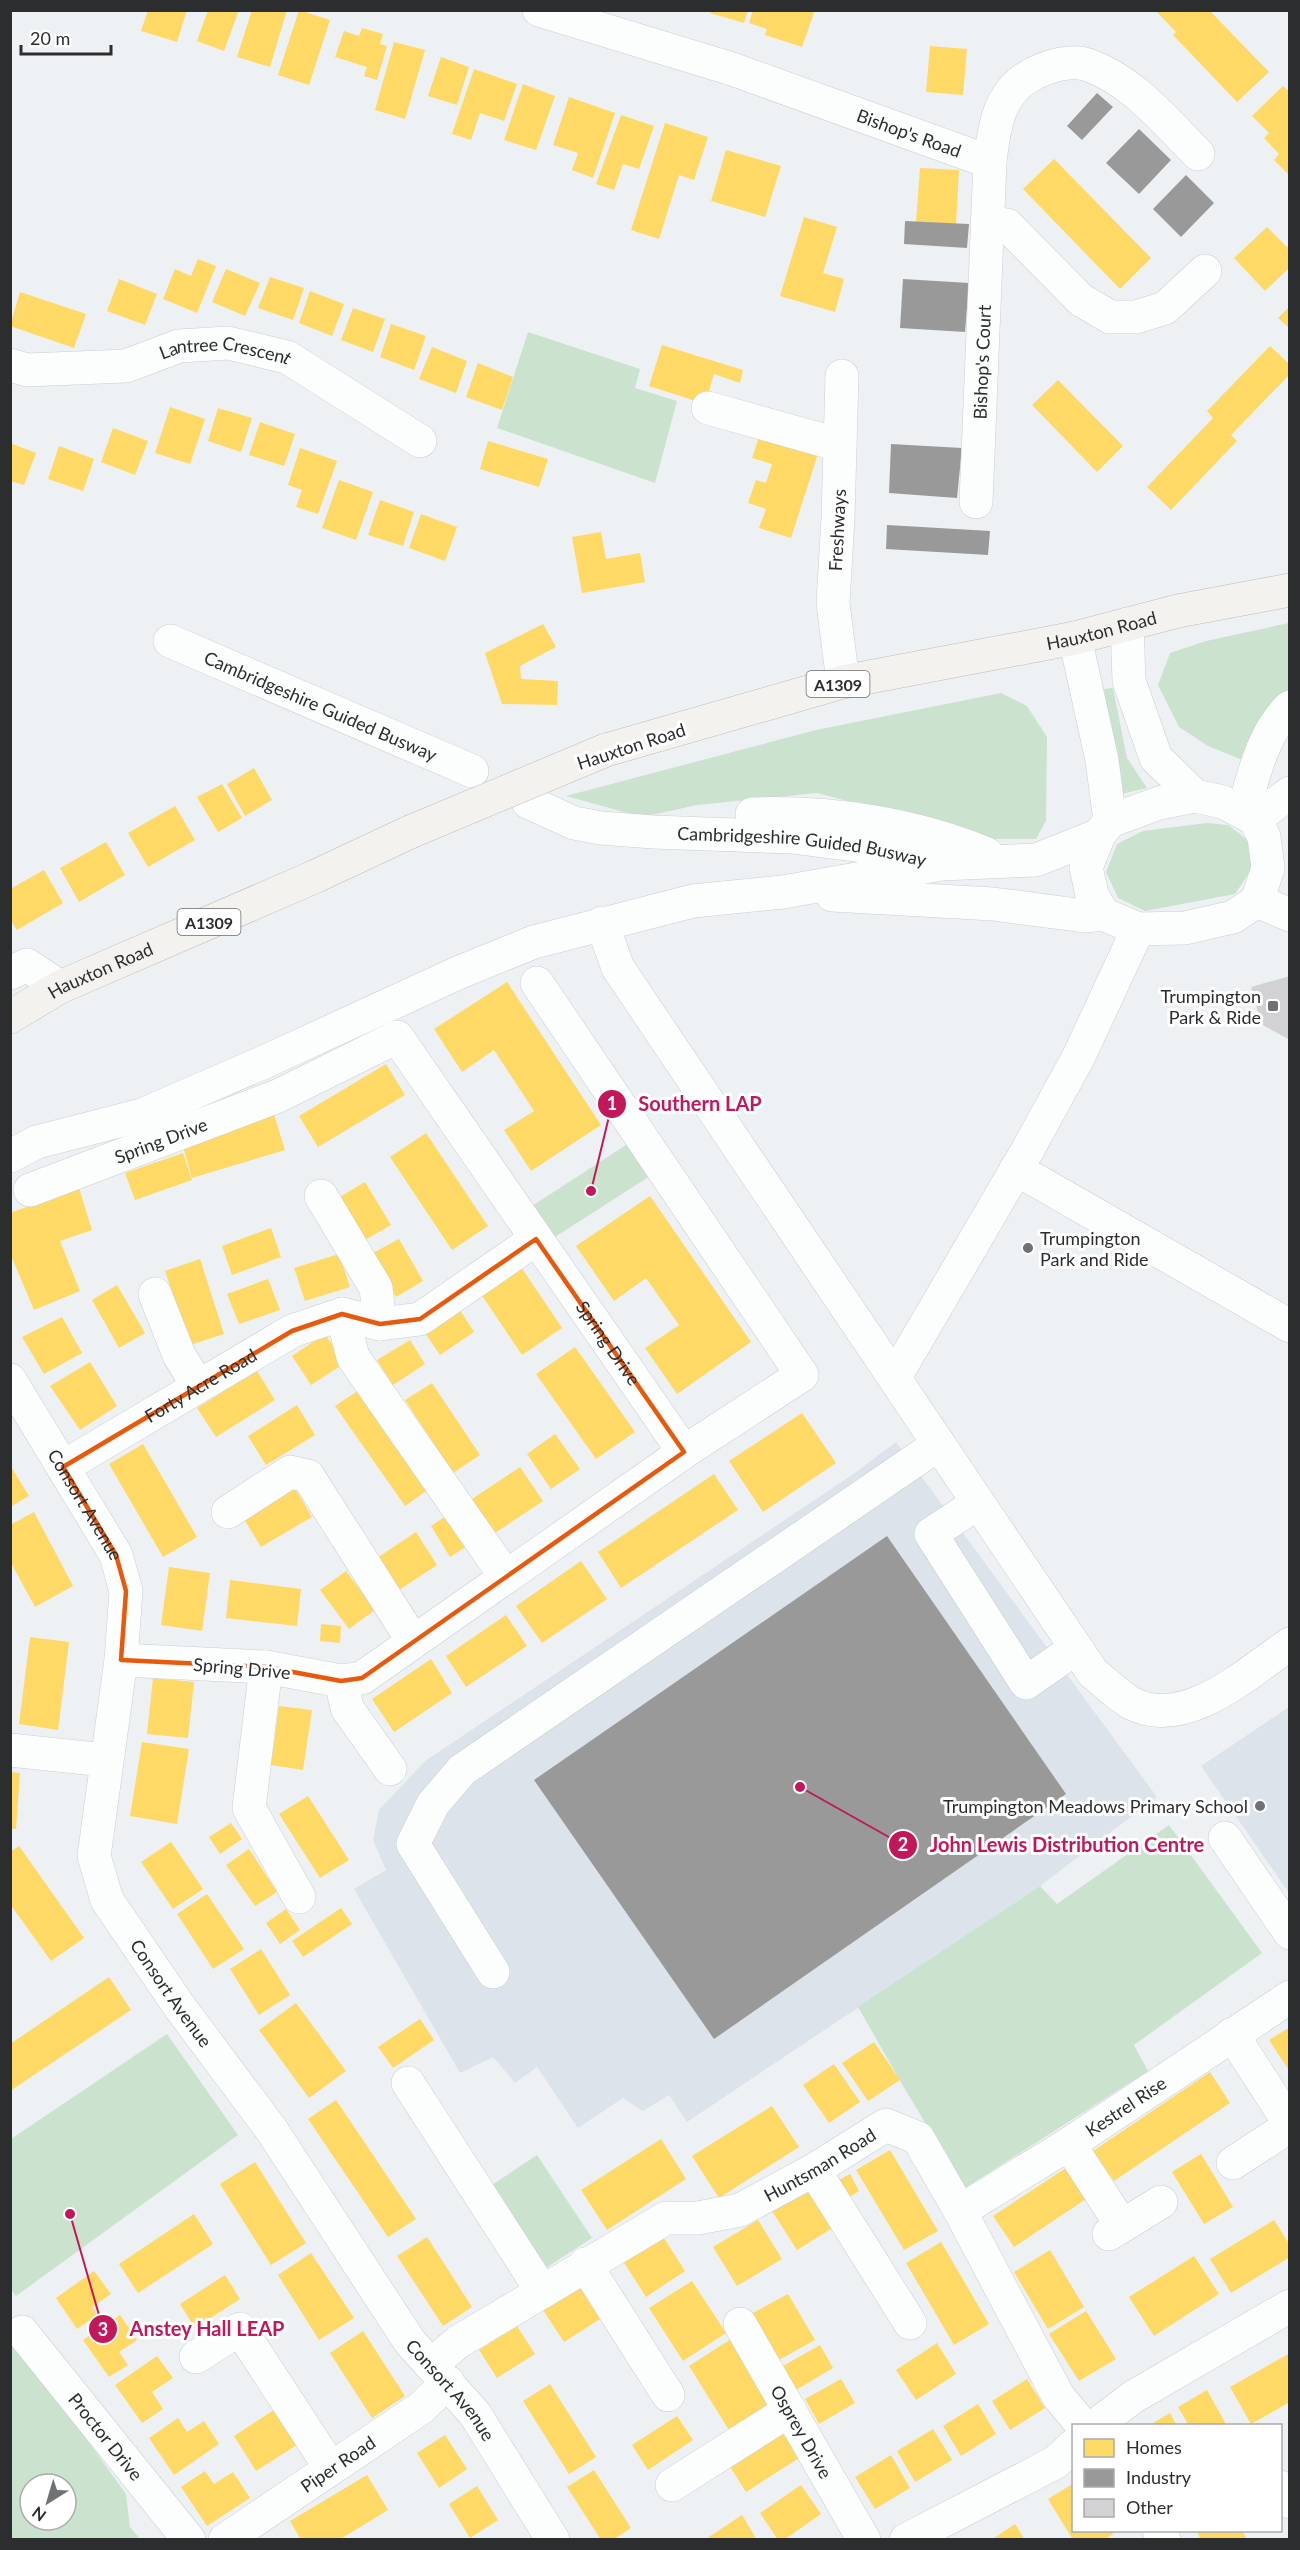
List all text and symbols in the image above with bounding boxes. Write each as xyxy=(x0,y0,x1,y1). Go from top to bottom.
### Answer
scale bar xyxy=(21,18,111,56)
text: 20 m xyxy=(30,27,70,49)
street label: Bishop's Road xyxy=(854,104,964,162)
street label: Bishop's Court xyxy=(968,304,995,420)
street label: Lantree Crescent xyxy=(156,331,297,369)
street label: Freshways xyxy=(824,488,850,572)
street label: Hauxton Road xyxy=(1044,606,1159,654)
street label: Cambridgeshire Guided Busway xyxy=(201,646,441,766)
road number: A1309 xyxy=(806,671,870,697)
street label: Hauxton Road xyxy=(574,718,688,774)
street label: Cambridgeshire Guided Busway xyxy=(677,822,929,871)
road number: A1309 xyxy=(178,909,240,935)
street label: Hauxton Road xyxy=(43,937,156,1003)
place label: Trumpington Park & Ride xyxy=(1160,985,1261,1028)
marker: Trumpington Park & Ride xyxy=(1266,999,1280,1013)
callout: Southern LAP xyxy=(597,1085,774,1123)
text: Southern LAP xyxy=(638,1091,762,1115)
text: 1 xyxy=(607,1092,617,1114)
street label: Spring Drive xyxy=(111,1113,210,1168)
place label: Trumpington Park and Ride xyxy=(1040,1227,1149,1270)
marker: Trumpington Park and Ride xyxy=(1021,1241,1035,1255)
street label: Spring Drive xyxy=(572,1297,645,1389)
street label: Forty Acre Road xyxy=(141,1344,261,1427)
street label: Consort Avenue xyxy=(43,1445,128,1563)
street label: Spring Drive xyxy=(193,1653,291,1683)
place label: Trumpington Meadows Primary School xyxy=(943,1795,1248,1817)
marker: Trumpington Meadows Primary School xyxy=(1253,1799,1267,1813)
callout: John Lewis Distribution Centre xyxy=(888,1826,1216,1864)
text: John Lewis Distribution Centre xyxy=(930,1832,1205,1856)
text: 2 xyxy=(898,1833,908,1855)
street label: Consort Avenue xyxy=(126,1935,217,2051)
street label: Kestrel Rise xyxy=(1081,2072,1170,2141)
street label: Huntsman Road xyxy=(760,2123,880,2206)
callout: Anstey Hall LEAP xyxy=(88,2310,297,2348)
text: Anstey Hall LEAP xyxy=(129,2316,284,2340)
text: 3 xyxy=(98,2318,108,2340)
street label: Consort Avenue xyxy=(402,2334,500,2445)
street label: Osprey Drive xyxy=(766,2381,837,2482)
street label: Proctor Drive xyxy=(64,2388,148,2485)
legend xyxy=(1072,2424,1282,2532)
street label: Piper Road xyxy=(296,2431,379,2497)
text: Homes xyxy=(1126,2436,1182,2458)
text: Industry xyxy=(1126,2466,1192,2488)
north arrow xyxy=(18,2472,78,2532)
text: Other xyxy=(1126,2496,1173,2518)
text: N xyxy=(28,2503,49,2526)

